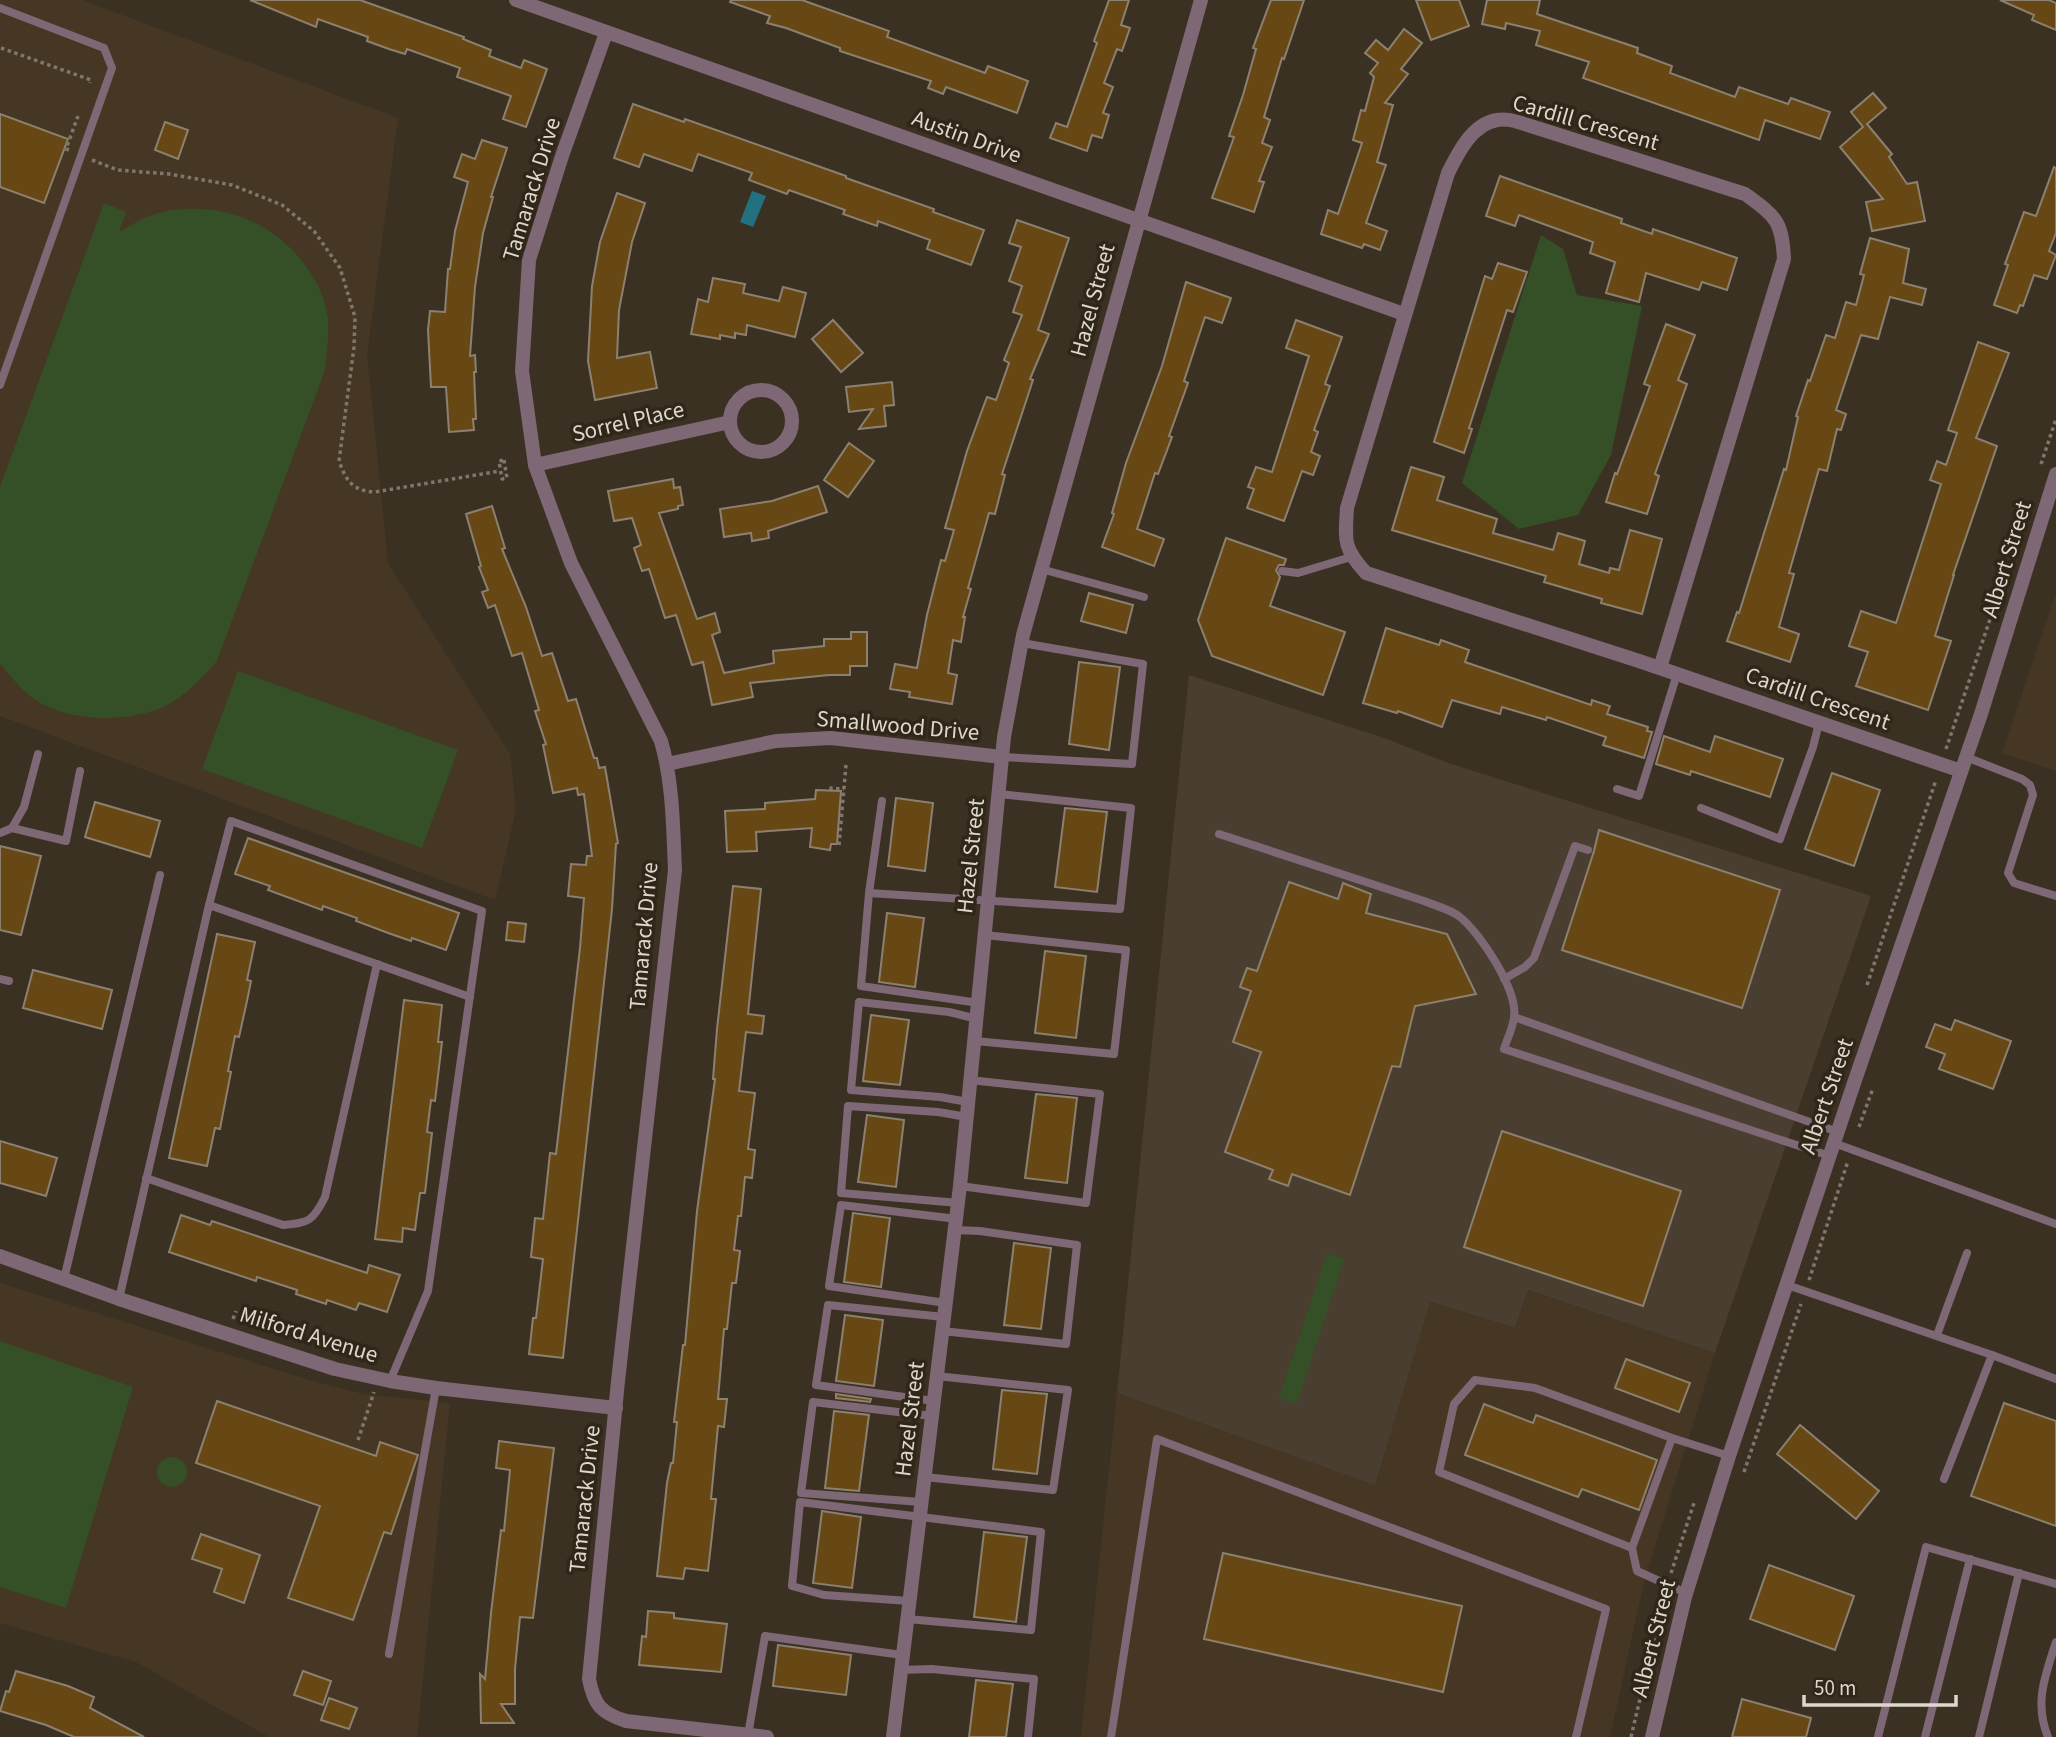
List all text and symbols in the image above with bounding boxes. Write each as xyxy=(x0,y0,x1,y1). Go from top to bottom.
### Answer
street label: Cardill Crescent xyxy=(1509,86,1663,159)
street label: Austin Drive xyxy=(907,101,1026,172)
street label: Tamarack Drive xyxy=(494,113,569,265)
street label: Hazel Street xyxy=(1062,240,1123,360)
street label: Sorrel Place xyxy=(569,393,687,450)
street label: Albert Street xyxy=(1973,497,2040,622)
street label: Cardill Crescent xyxy=(1741,658,1895,739)
street label: Smallwood Drive xyxy=(815,702,981,749)
street label: Hazel Street xyxy=(948,797,993,915)
street label: Tamarack Drive xyxy=(621,861,666,1011)
street label: Albert Street xyxy=(1791,1034,1862,1158)
street label: Milford Avenue xyxy=(236,1298,382,1371)
street label: Hazel Street xyxy=(886,1359,933,1478)
street label: Tamarack Drive xyxy=(560,1424,609,1575)
street label: Albert Street xyxy=(1623,1575,1684,1701)
scale bar xyxy=(1804,1664,1956,1708)
text: 50 m xyxy=(1814,1673,1856,1703)

